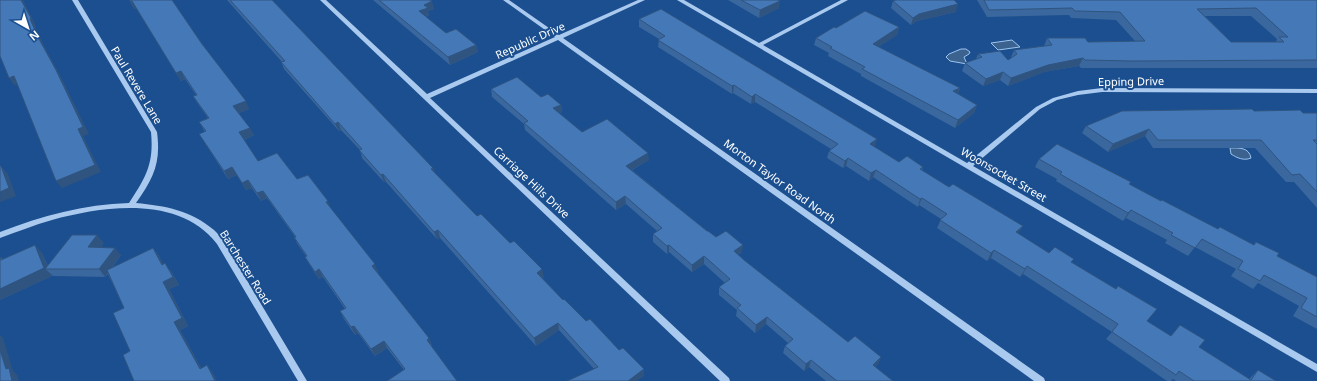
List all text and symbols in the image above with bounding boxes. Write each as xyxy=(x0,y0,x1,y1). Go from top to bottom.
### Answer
north arrow xyxy=(8,8,48,48)
street label: Republic Drive xyxy=(493,18,567,62)
text: N xyxy=(26,28,43,45)
street label: Paul Revere Lane xyxy=(108,43,166,127)
street label: Epping Drive xyxy=(1098,73,1164,89)
street label: Morton Taylor Road North xyxy=(721,135,839,227)
street label: Carriage Hills Drive xyxy=(491,143,573,221)
street label: Woonsocket Street xyxy=(958,143,1050,205)
street label: Barchester Road xyxy=(217,227,275,307)

